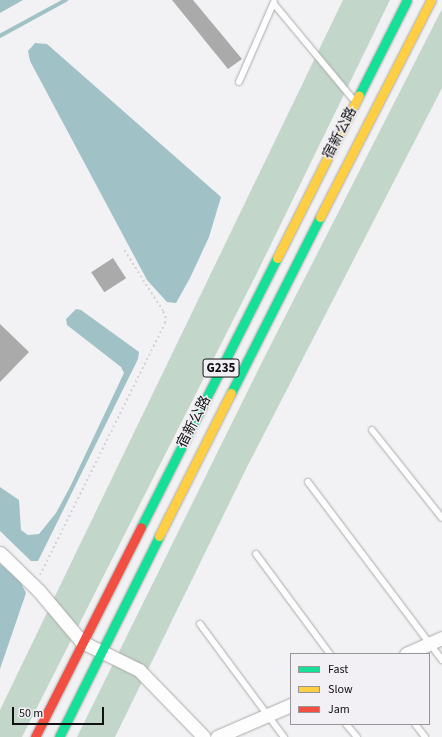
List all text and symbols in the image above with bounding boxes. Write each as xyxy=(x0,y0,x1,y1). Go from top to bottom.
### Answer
street label: 宿新公路 xyxy=(320,104,360,162)
road number: G235 xyxy=(202,357,240,379)
street label: 宿新公路 xyxy=(174,393,214,451)
legend xyxy=(290,653,430,725)
text: Fast xyxy=(328,661,348,678)
text: Slow xyxy=(328,681,353,698)
scale bar xyxy=(14,699,106,725)
text: Jam xyxy=(328,701,350,718)
text: 50 m xyxy=(19,705,43,722)

